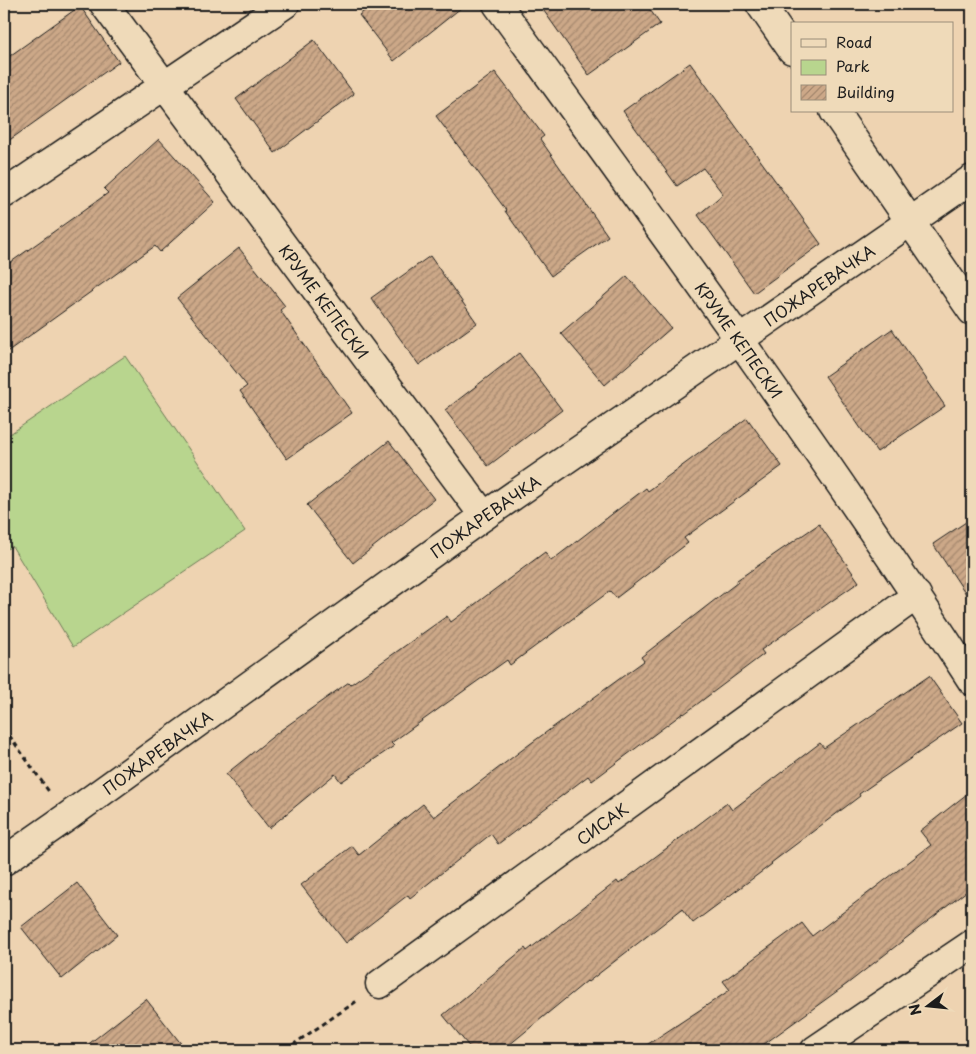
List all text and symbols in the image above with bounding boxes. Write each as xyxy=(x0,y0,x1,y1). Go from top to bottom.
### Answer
legend xyxy=(791,22,954,112)
text: Road xyxy=(836,30,872,53)
text: Park xyxy=(836,54,870,77)
text: Building xyxy=(836,80,895,103)
street label: ПОЖАРЕВАЧКА xyxy=(758,238,879,332)
street label: КРУМЕ КЕПЕСКИ xyxy=(274,239,375,364)
street label: КРУМЕ КЕПЕСКИ xyxy=(690,276,789,403)
street label: ПОЖАРЕВАЧКА xyxy=(425,469,545,563)
street label: ПОЖАРЕВАЧКА xyxy=(97,704,217,800)
street label: СИСАК xyxy=(571,796,633,850)
north arrow xyxy=(904,982,954,1032)
text: N xyxy=(903,1001,927,1018)

